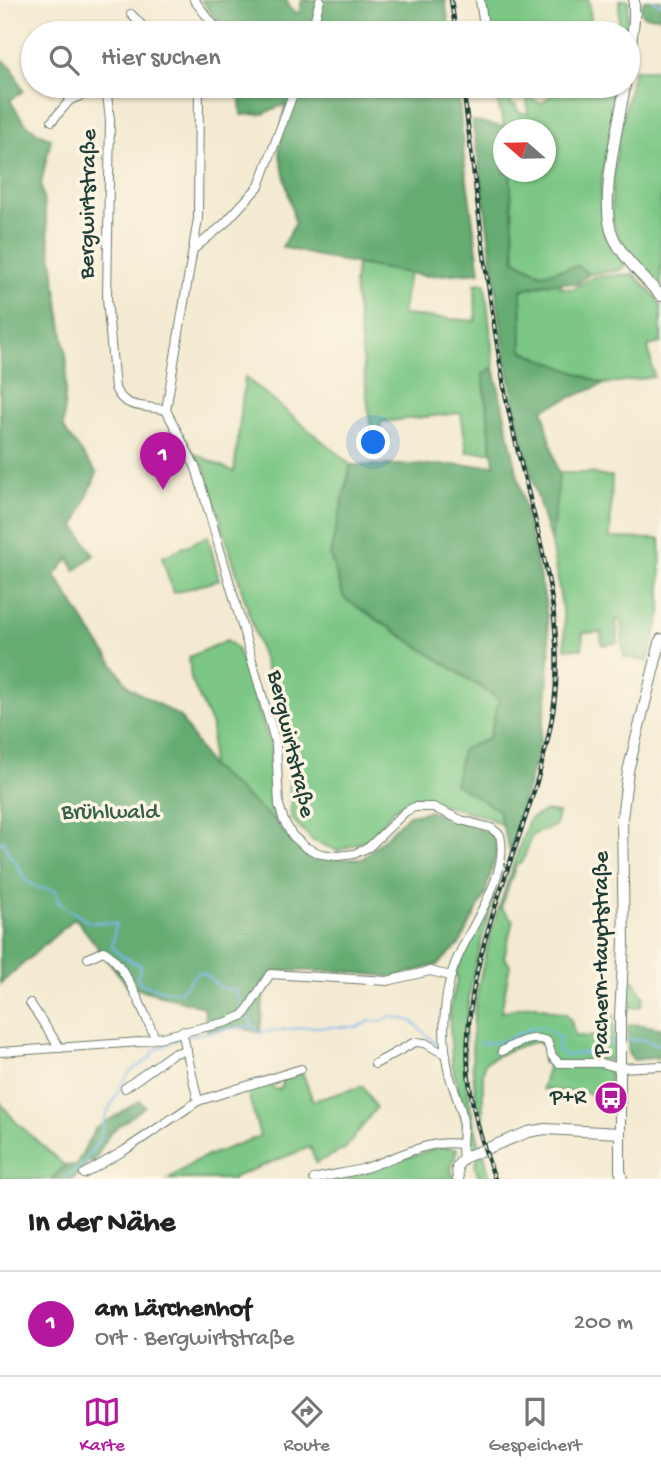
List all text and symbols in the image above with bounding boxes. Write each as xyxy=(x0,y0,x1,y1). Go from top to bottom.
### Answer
search box xyxy=(21,21,640,98)
icon: search xyxy=(45,41,83,79)
text: Hier suchen xyxy=(101,44,221,75)
north arrow xyxy=(493,119,556,182)
street label: Bergwirtstraße xyxy=(74,128,104,280)
your location xyxy=(356,425,390,459)
pin: 1 xyxy=(140,432,186,490)
street label: Bergwirtstraße xyxy=(260,667,320,821)
park label: Brühlwald xyxy=(60,800,160,827)
street label: Pachern-Hauptstraße xyxy=(589,850,616,1058)
bus stop icon: P+R xyxy=(592,1079,630,1117)
place label: P+R xyxy=(549,1085,587,1112)
text: In der Nähe xyxy=(28,1207,175,1242)
text: am Lärchenhof xyxy=(95,1295,251,1326)
text: 1 xyxy=(46,1310,56,1337)
text: 200 m xyxy=(574,1310,633,1337)
text: Ort · Bergwirtstraße xyxy=(95,1326,294,1353)
tab: Karte xyxy=(79,1393,125,1458)
tab: Route xyxy=(283,1393,330,1458)
tab: Gespeichert xyxy=(489,1393,582,1458)

